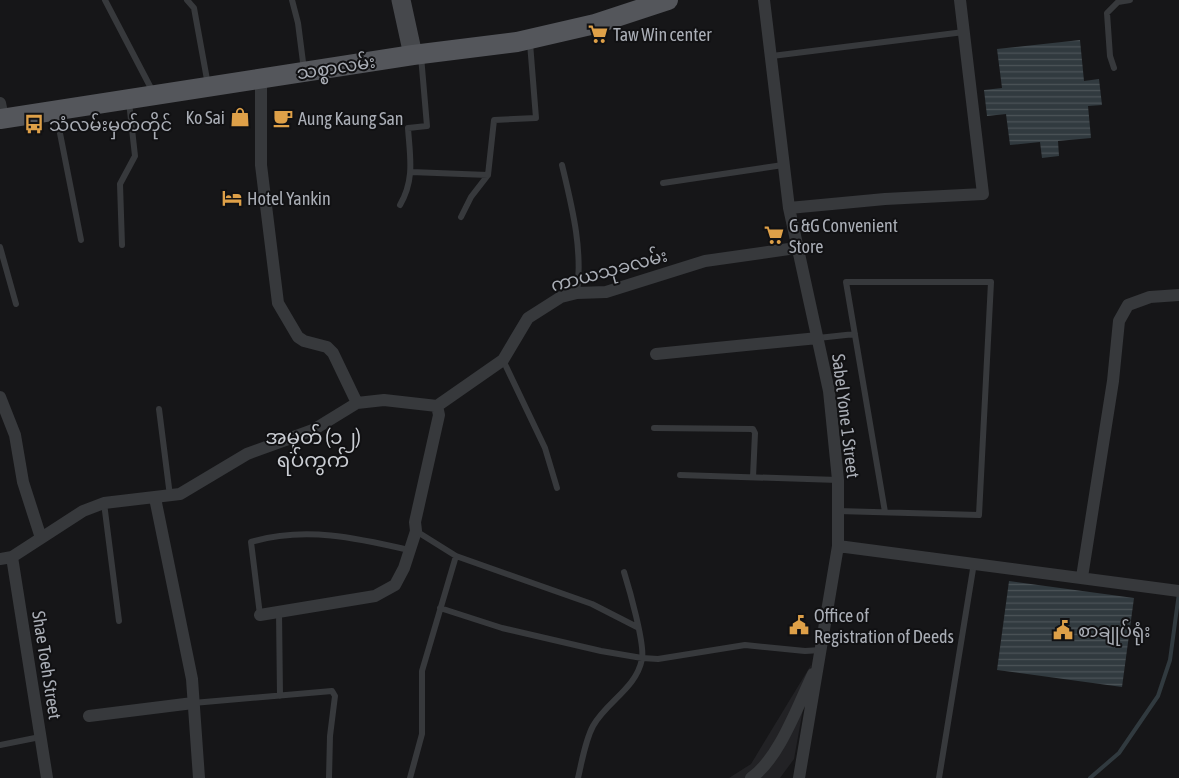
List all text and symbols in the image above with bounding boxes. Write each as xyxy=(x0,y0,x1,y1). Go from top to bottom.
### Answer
supermarket icon: Taw Win center xyxy=(587,23,609,45)
place label: Taw Win center xyxy=(613,24,712,45)
street label: သစ္စာလမ်း xyxy=(295,48,378,89)
shop icon: Ko Sai xyxy=(229,106,251,128)
place label: Ko Sai xyxy=(186,107,225,128)
cafe icon: Aung Kaung San xyxy=(272,107,294,129)
place label: Aung Kaung San xyxy=(298,108,404,129)
place label: သံလမ်းမှတ်တိုင် xyxy=(49,111,172,140)
bus stop icon: သံလမ်းမှတ်တိုင် xyxy=(23,113,45,135)
hotel icon: Hotel Yankin xyxy=(221,187,243,209)
place label: Hotel Yankin xyxy=(247,188,331,209)
place label: G &G Convenient Store xyxy=(789,215,898,257)
supermarket icon: G &G Convenient Store xyxy=(763,224,785,246)
street label: ကာယသုခလမ်း xyxy=(548,242,671,300)
street label: Sabel Yone 1 Street xyxy=(828,353,864,479)
district label: အမှတ် (၁၂) ရပ်ကွက် xyxy=(265,423,361,476)
place label: Office of Registration of Deeds xyxy=(814,605,954,647)
street label: Shae Toeh Street xyxy=(28,609,66,721)
public building icon: Office of Registration of Deeds xyxy=(788,614,810,636)
place label: စာချုပ်ရုံး xyxy=(1078,618,1150,646)
public building icon: စာချုပ်ရုံး xyxy=(1052,619,1074,641)

